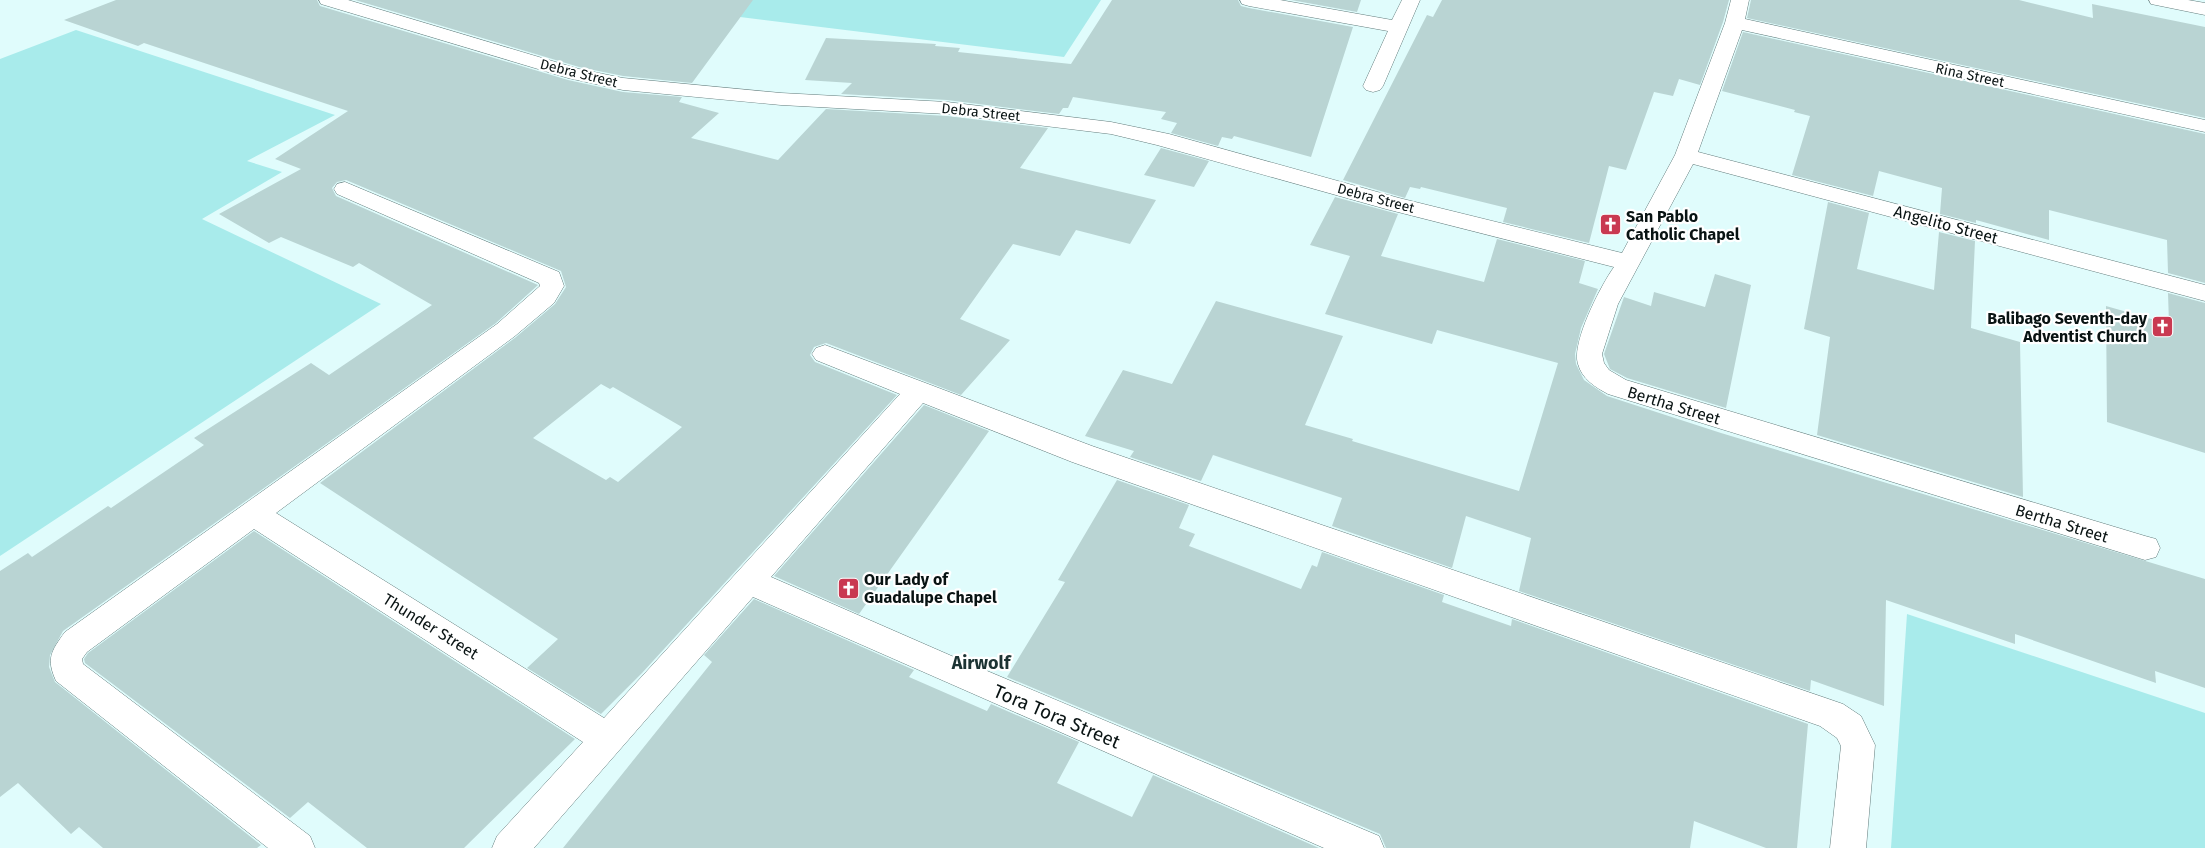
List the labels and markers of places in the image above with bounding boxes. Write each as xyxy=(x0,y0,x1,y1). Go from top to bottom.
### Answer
place label: San Pablo Catholic Chapel xyxy=(1626,207,1740,244)
church icon: San Pablo Catholic Chapel xyxy=(1598,213,1622,237)
place label: Balibago Seventh-day Adventist Church xyxy=(1987,309,2148,346)
church icon: Balibago Seventh-day Adventist Church xyxy=(2151,315,2175,339)
place label: Our Lady of Guadalupe Chapel xyxy=(864,570,997,607)
church icon: Our Lady of Guadalupe Chapel xyxy=(836,576,860,600)

